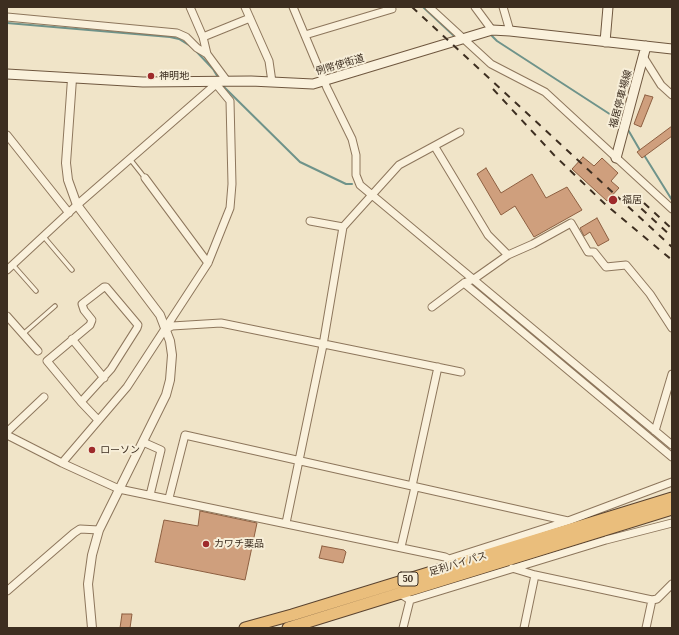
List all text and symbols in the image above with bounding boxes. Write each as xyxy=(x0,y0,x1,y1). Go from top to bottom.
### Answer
street label: 例幣使街道 xyxy=(314,52,366,78)
street label: 福居停車場線 xyxy=(607,68,635,130)
place label: 神明地 xyxy=(159,70,189,82)
marker: 神明地 xyxy=(146,71,156,81)
marker: 福居 xyxy=(607,194,619,206)
place label: 福居 xyxy=(622,194,642,206)
place label: ローソン xyxy=(100,444,140,456)
marker: ローソン xyxy=(87,445,97,455)
place label: カワチ薬品 xyxy=(214,538,264,550)
marker: カワチ薬品 xyxy=(201,539,211,549)
street label: 足利バイパス xyxy=(428,549,488,579)
road number: 50 xyxy=(398,572,418,586)

